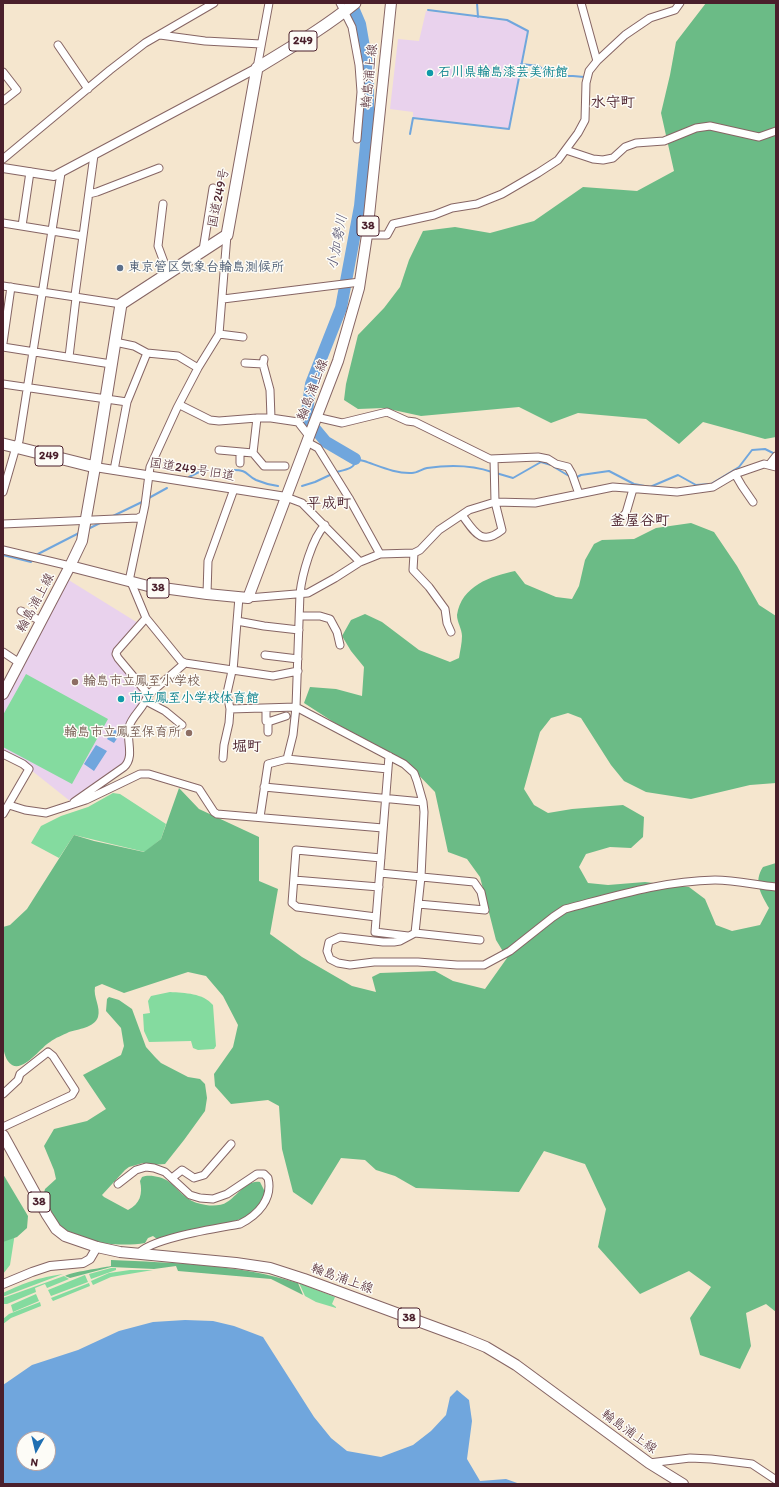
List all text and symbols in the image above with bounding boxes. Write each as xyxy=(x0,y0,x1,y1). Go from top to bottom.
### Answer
road number: 249 xyxy=(289,31,317,51)
street label: 輪島浦上線 xyxy=(359,43,381,109)
place label: 石川県輪島漆芸美術館 xyxy=(438,65,568,81)
marker: 石川県輪島漆芸美術館 xyxy=(425,68,435,78)
district label: 水守町 xyxy=(591,94,635,112)
street label: 国道249号 xyxy=(205,167,233,229)
water label: 小加勢川 xyxy=(324,213,352,271)
road number: 38 xyxy=(357,216,379,236)
place label: 東京管区気象台輪島測候所 xyxy=(128,260,284,276)
marker: 東京管区気象台輪島測候所 xyxy=(115,263,125,273)
street label: 輪島浦上線 xyxy=(294,357,332,423)
road number: 249 xyxy=(35,446,63,466)
street label: 国道249号旧道 xyxy=(148,456,236,484)
district label: 平成町 xyxy=(307,495,351,513)
district label: 釜屋谷町 xyxy=(610,512,670,530)
street label: 輪島浦上線 xyxy=(14,571,58,635)
road number: 38 xyxy=(147,578,169,598)
place label: 輪島市立鳳至小学校 xyxy=(83,674,200,690)
marker: 輪島市立鳳至小学校 xyxy=(70,677,80,687)
place label: 市立鳳至小学校体育館 xyxy=(129,691,259,707)
marker: 市立鳳至小学校体育館 xyxy=(116,694,126,704)
place label: 輪島市立鳳至保育所 xyxy=(64,725,181,741)
marker: 輪島市立鳳至保育所 xyxy=(184,728,194,738)
district label: 堀町 xyxy=(232,738,262,756)
road number: 38 xyxy=(28,1192,50,1212)
street label: 輪島浦上線 xyxy=(309,1261,375,1297)
road number: 38 xyxy=(398,1308,420,1328)
street label: 輪島浦上線 xyxy=(598,1407,660,1457)
north arrow xyxy=(16,1431,56,1471)
text: N xyxy=(30,1455,39,1469)

